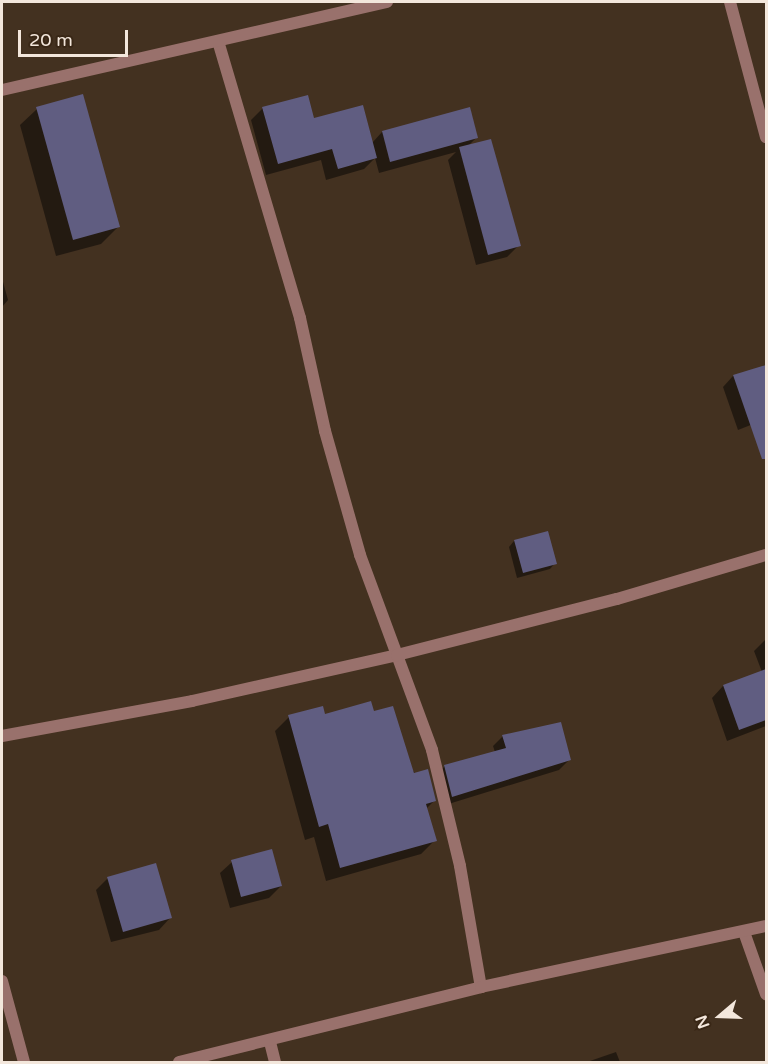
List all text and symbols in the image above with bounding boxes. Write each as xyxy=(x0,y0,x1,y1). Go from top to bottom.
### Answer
scale bar xyxy=(21,18,130,56)
text: 20 m xyxy=(29,29,73,51)
north arrow xyxy=(690,986,750,1046)
text: N xyxy=(691,1013,715,1031)

